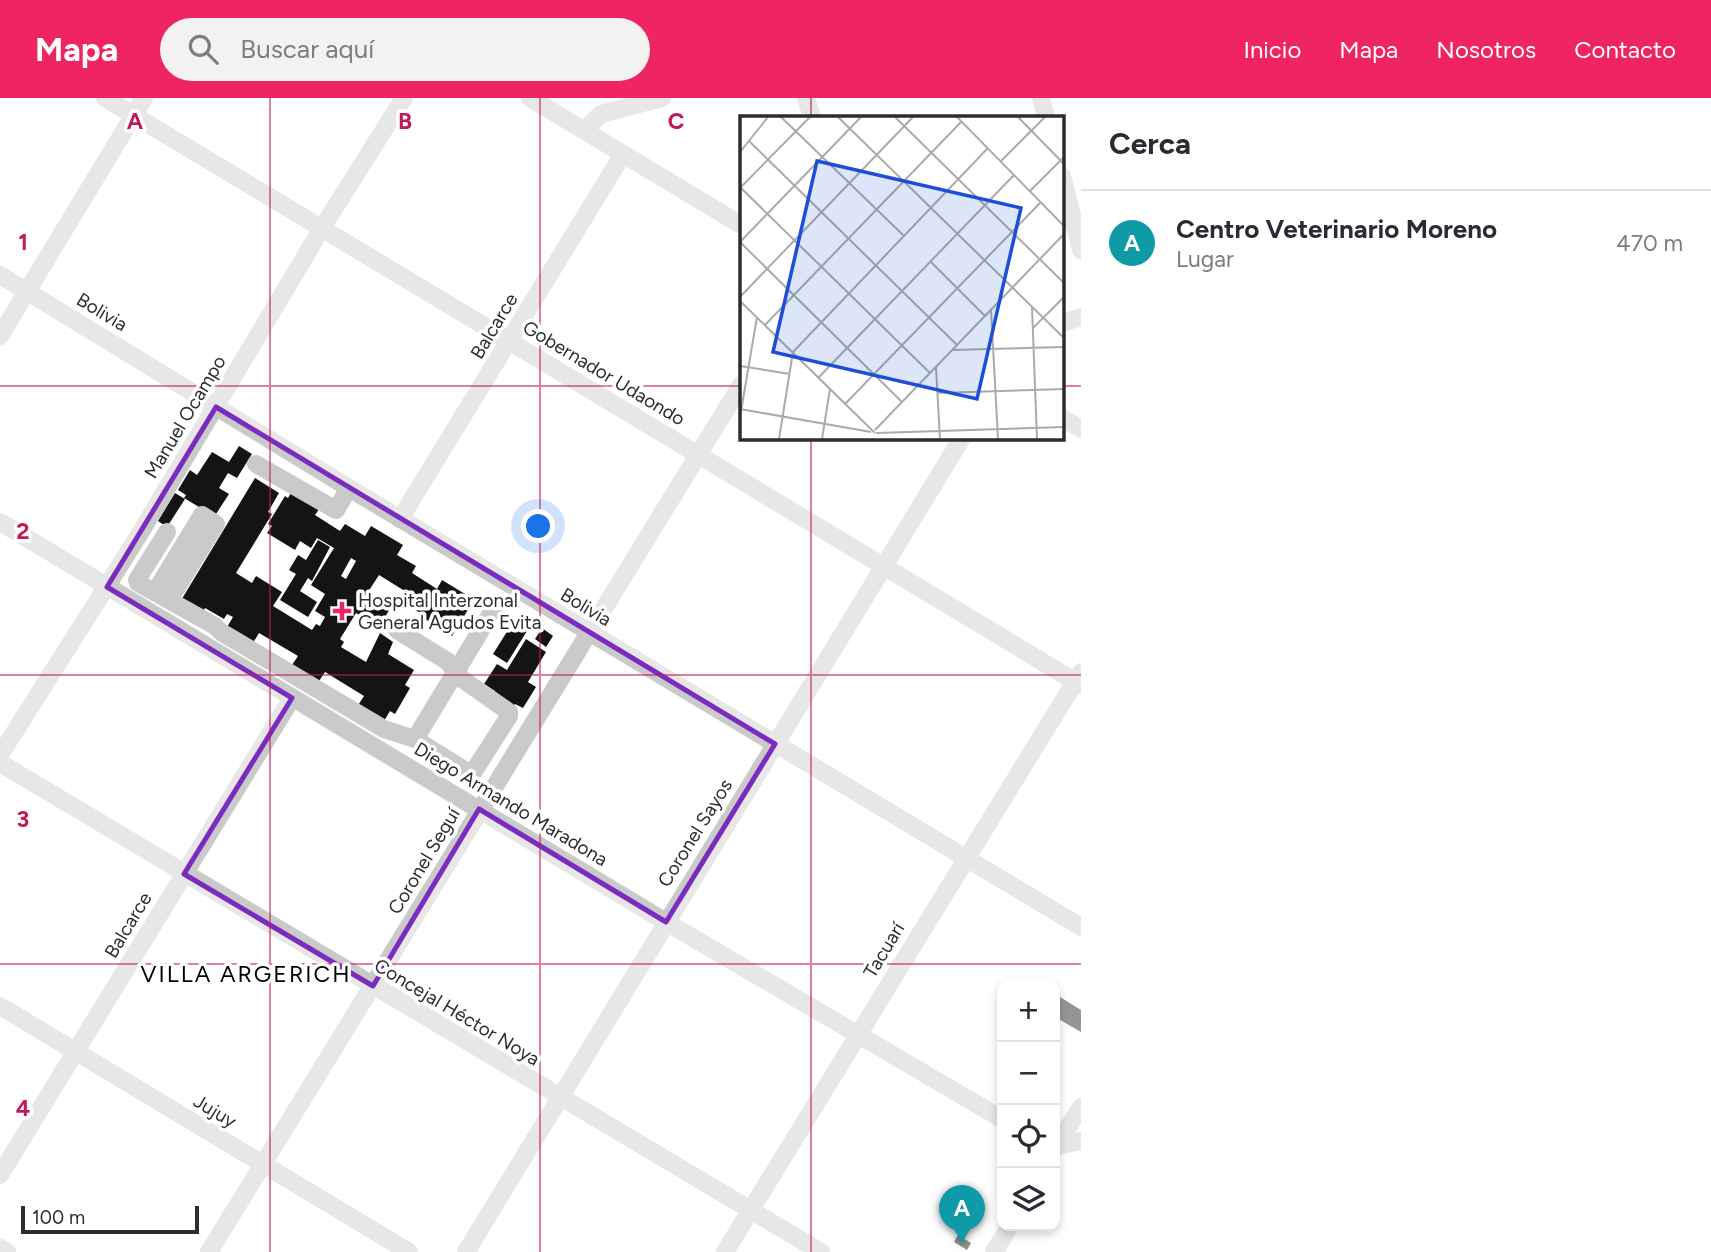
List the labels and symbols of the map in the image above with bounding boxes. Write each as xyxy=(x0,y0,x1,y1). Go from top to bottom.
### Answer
text: A xyxy=(127,107,144,135)
text: B xyxy=(398,107,412,135)
text: C xyxy=(668,107,685,135)
inset map xyxy=(740,116,1064,439)
text: 1 xyxy=(18,228,28,256)
street label: Bolivia xyxy=(72,288,132,336)
street label: Balcarce xyxy=(465,289,523,363)
street label: Gobernador Udaondo xyxy=(519,316,689,430)
street label: Manuel Ocampo xyxy=(139,351,231,483)
your location xyxy=(521,509,555,543)
text: 2 xyxy=(16,517,30,545)
street label: Bolivia xyxy=(556,583,616,631)
place label: Hospital Interzonal General Agudos Evita xyxy=(358,589,541,634)
marker: Hospital Interzonal General Agudos Evita xyxy=(332,601,352,621)
street label: Diego Armando Maradona xyxy=(410,737,612,871)
street label: Coronel Sayos xyxy=(653,775,737,891)
street label: Coronel Seguí xyxy=(383,802,466,918)
text: 3 xyxy=(17,805,29,833)
street label: Balcarce xyxy=(99,888,157,962)
street label: Tacuarí xyxy=(859,917,910,982)
street label: Concejal Héctor Noya xyxy=(370,954,544,1070)
district label: VILLA ARGERICH xyxy=(141,960,351,988)
street label: Jujuy xyxy=(189,1089,241,1133)
text: 4 xyxy=(16,1094,30,1122)
pin: A xyxy=(939,1185,985,1243)
scale bar xyxy=(21,1203,200,1235)

